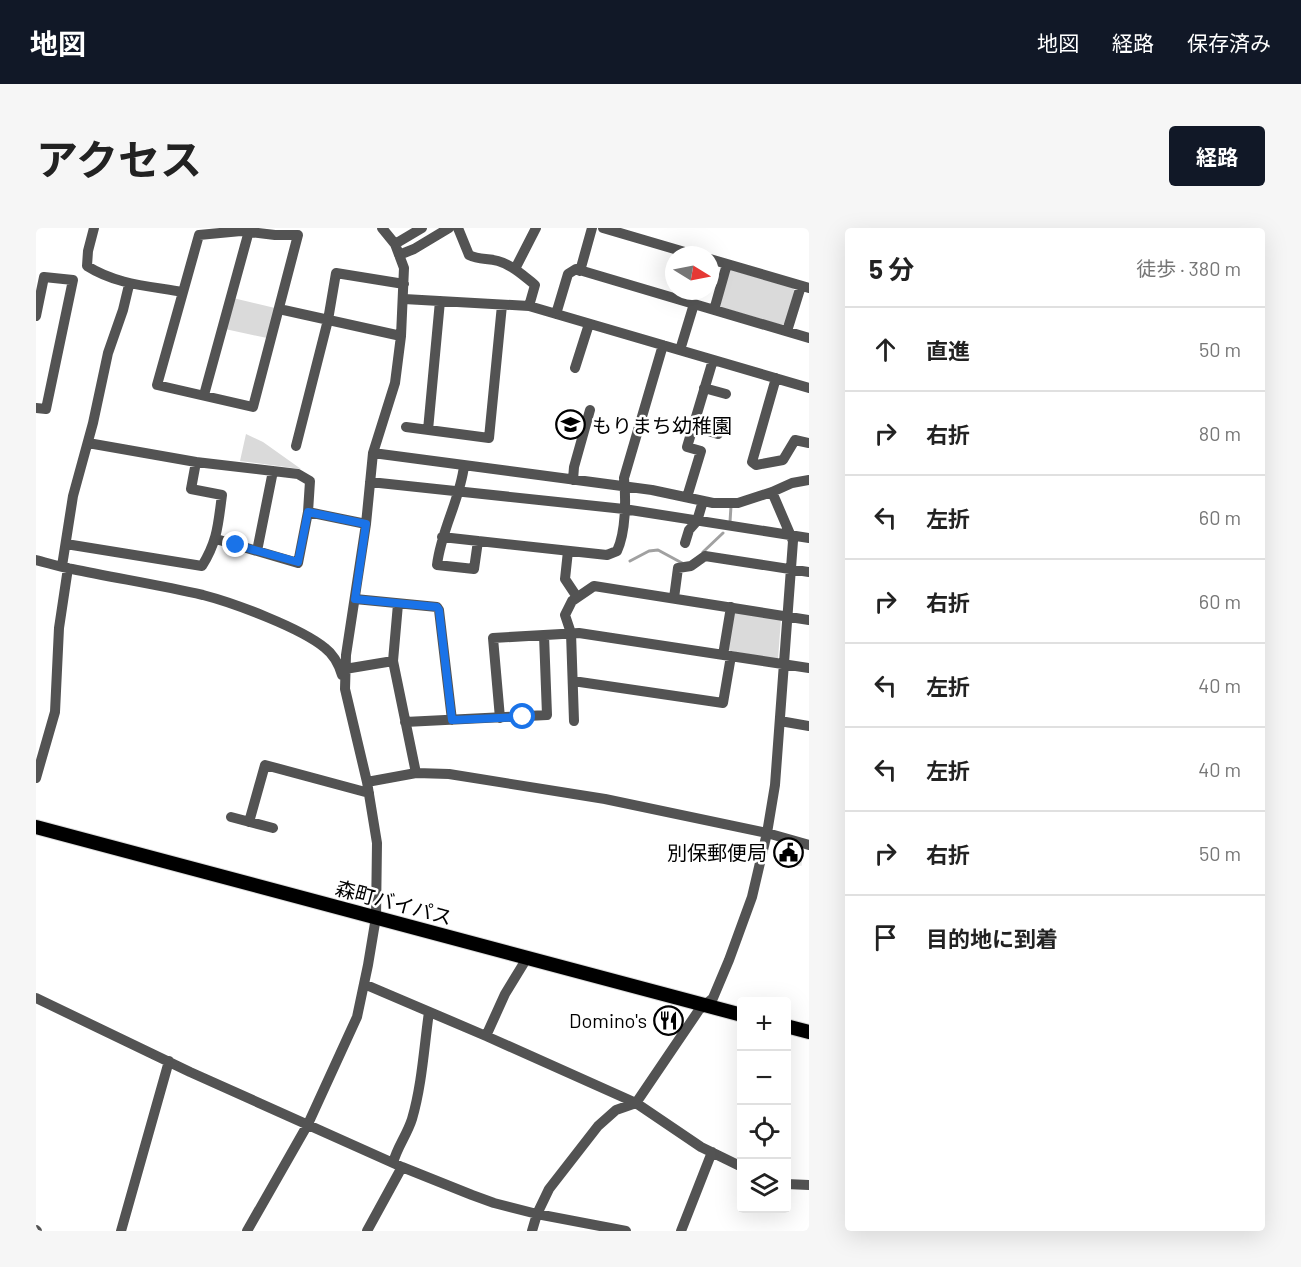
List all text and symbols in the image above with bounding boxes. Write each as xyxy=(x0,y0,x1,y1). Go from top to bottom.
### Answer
text: 地図 xyxy=(30,26,86,60)
text: 地図 xyxy=(1037,30,1079,55)
text: 経路 xyxy=(1112,30,1154,55)
text: 保存済み xyxy=(1187,30,1271,55)
button: 経路 xyxy=(1169,126,1265,186)
text: アクセス xyxy=(36,133,202,183)
north arrow xyxy=(665,246,719,300)
text: 5 分 xyxy=(869,253,914,284)
text: 徒歩 · 380 m xyxy=(1136,256,1241,280)
icon: ahead xyxy=(869,333,902,366)
text: 直進 xyxy=(926,337,970,363)
text: 50 m xyxy=(1199,337,1241,361)
school or university icon: もりまち幼稚園 xyxy=(555,409,587,441)
place label: もりまち幼稚園 xyxy=(592,413,732,437)
icon: right xyxy=(869,417,902,450)
text: 右折 xyxy=(926,421,970,447)
text: 80 m xyxy=(1199,421,1241,445)
icon: left xyxy=(869,501,902,534)
text: 左折 xyxy=(926,505,970,531)
text: 60 m xyxy=(1199,505,1241,529)
route end xyxy=(222,531,248,557)
icon: right xyxy=(869,585,902,618)
text: 右折 xyxy=(926,589,970,615)
text: 60 m xyxy=(1199,589,1241,613)
icon: left xyxy=(869,669,902,702)
text: 左折 xyxy=(926,673,970,699)
text: 40 m xyxy=(1198,673,1241,697)
route start xyxy=(509,703,535,729)
icon: left xyxy=(869,753,902,786)
text: 左折 xyxy=(926,757,970,783)
text: 40 m xyxy=(1198,757,1241,781)
public building icon: 別保郵便局 xyxy=(772,836,804,868)
icon: right xyxy=(869,837,902,870)
place label: 別保郵便局 xyxy=(667,840,767,864)
text: 右折 xyxy=(926,841,970,867)
text: 50 m xyxy=(1199,841,1241,865)
street label: 森町バイパス xyxy=(333,875,455,929)
icon: arrive xyxy=(869,921,902,954)
text: 目的地に到着 xyxy=(926,925,1058,951)
map controls xyxy=(737,997,791,1213)
button: + xyxy=(737,997,791,1051)
restaurant icon: Domino's xyxy=(652,1004,684,1036)
place label: Domino's xyxy=(569,1008,647,1032)
button: − xyxy=(737,1051,791,1105)
button: locate xyxy=(737,1105,791,1159)
button: layers xyxy=(737,1159,791,1213)

